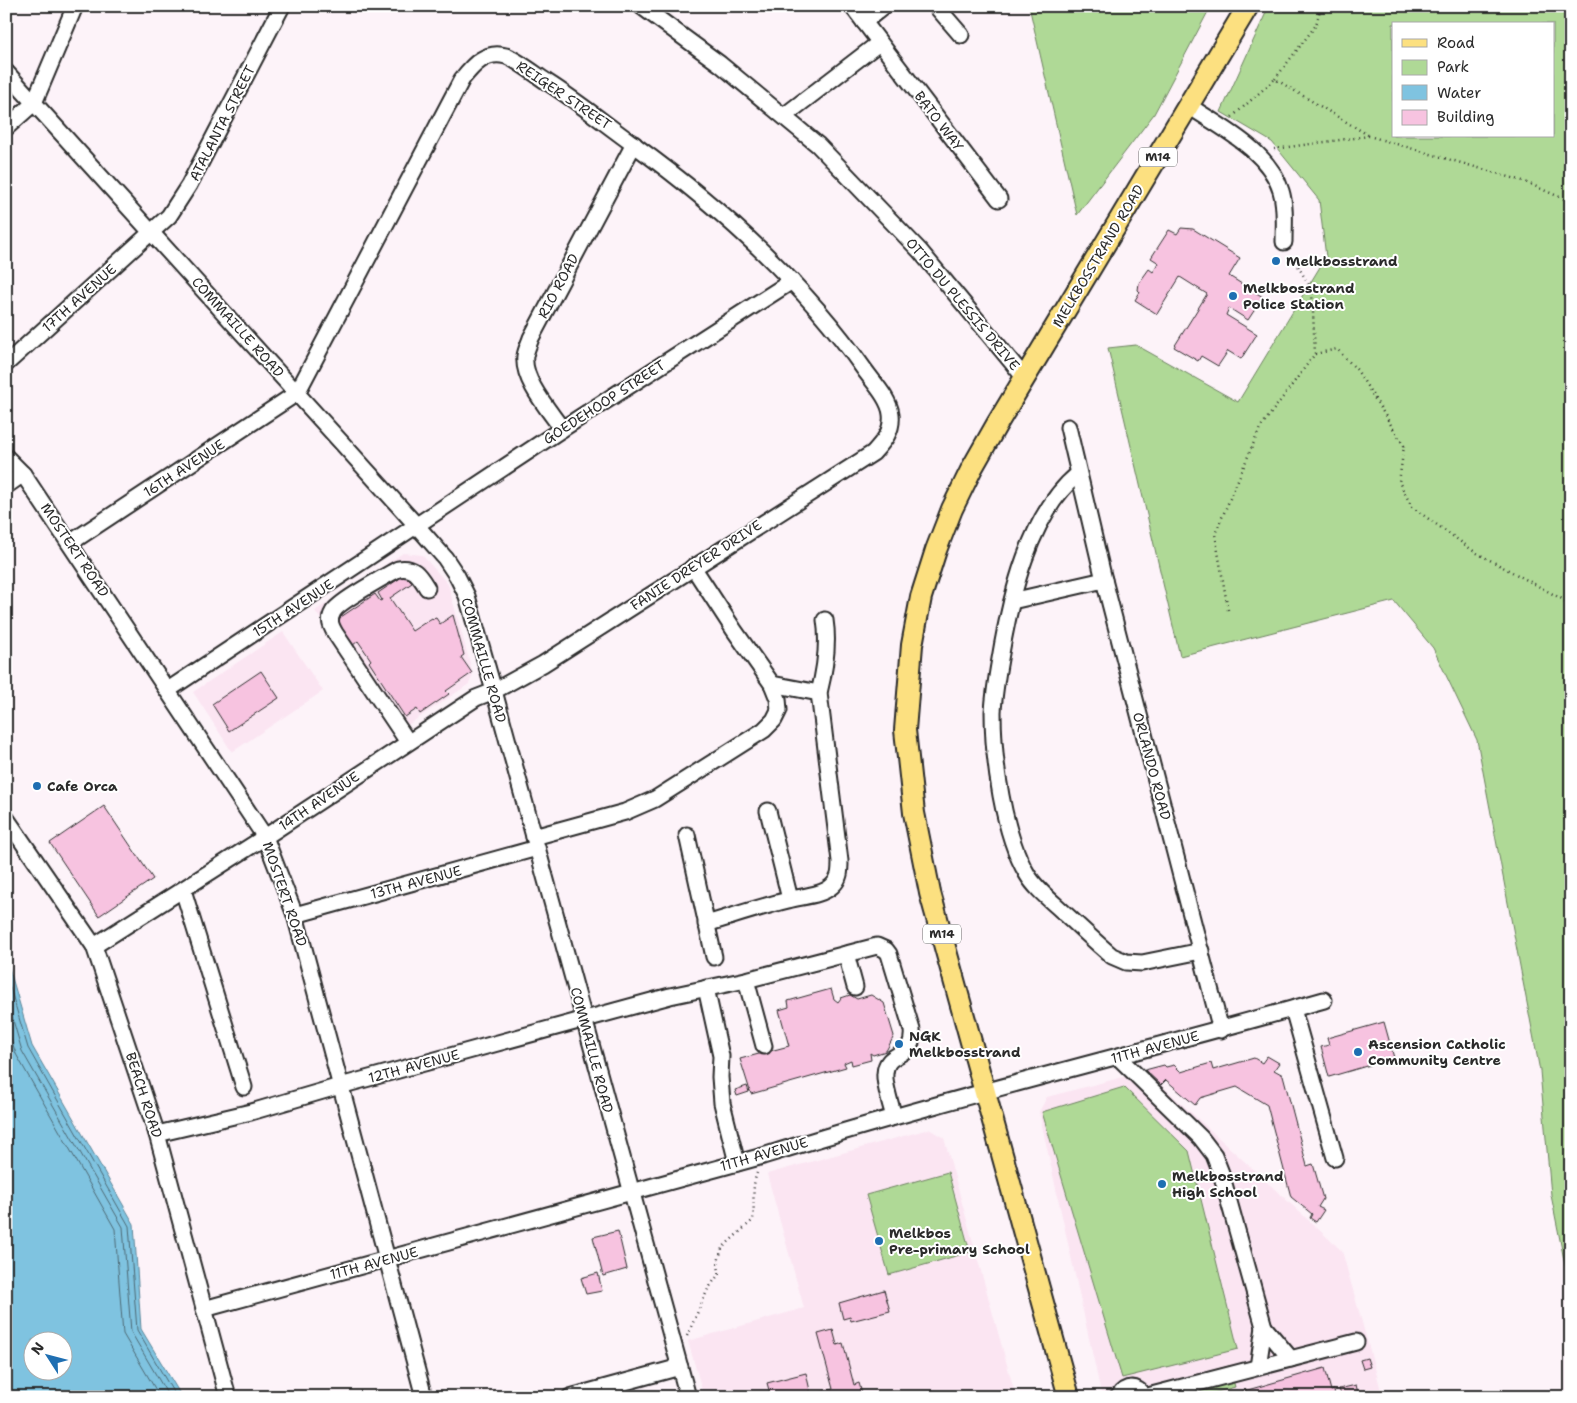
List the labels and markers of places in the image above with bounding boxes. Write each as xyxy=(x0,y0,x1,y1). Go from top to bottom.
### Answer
place label: Melkbosstrand xyxy=(1286,252,1398,270)
marker: Melkbosstrand xyxy=(1270,255,1282,267)
place label: Melkbosstrand Police Station xyxy=(1243,279,1355,313)
marker: Melkbosstrand Police Station xyxy=(1227,290,1239,302)
place label: Cafe Orca xyxy=(47,777,118,795)
marker: Cafe Orca xyxy=(31,780,43,792)
place label: NGK Melkbosstrand xyxy=(909,1027,1021,1061)
place label: Ascension Catholic Community Centre xyxy=(1368,1035,1506,1069)
marker: NGK Melkbosstrand xyxy=(893,1038,905,1050)
marker: Ascension Catholic Community Centre xyxy=(1352,1046,1364,1058)
place label: Melkbosstrand High School xyxy=(1172,1167,1284,1201)
marker: Melkbosstrand High School xyxy=(1156,1178,1168,1190)
place label: Melkbos Pre-primary School xyxy=(889,1224,1030,1258)
marker: Melkbos Pre-primary School xyxy=(873,1235,885,1247)

